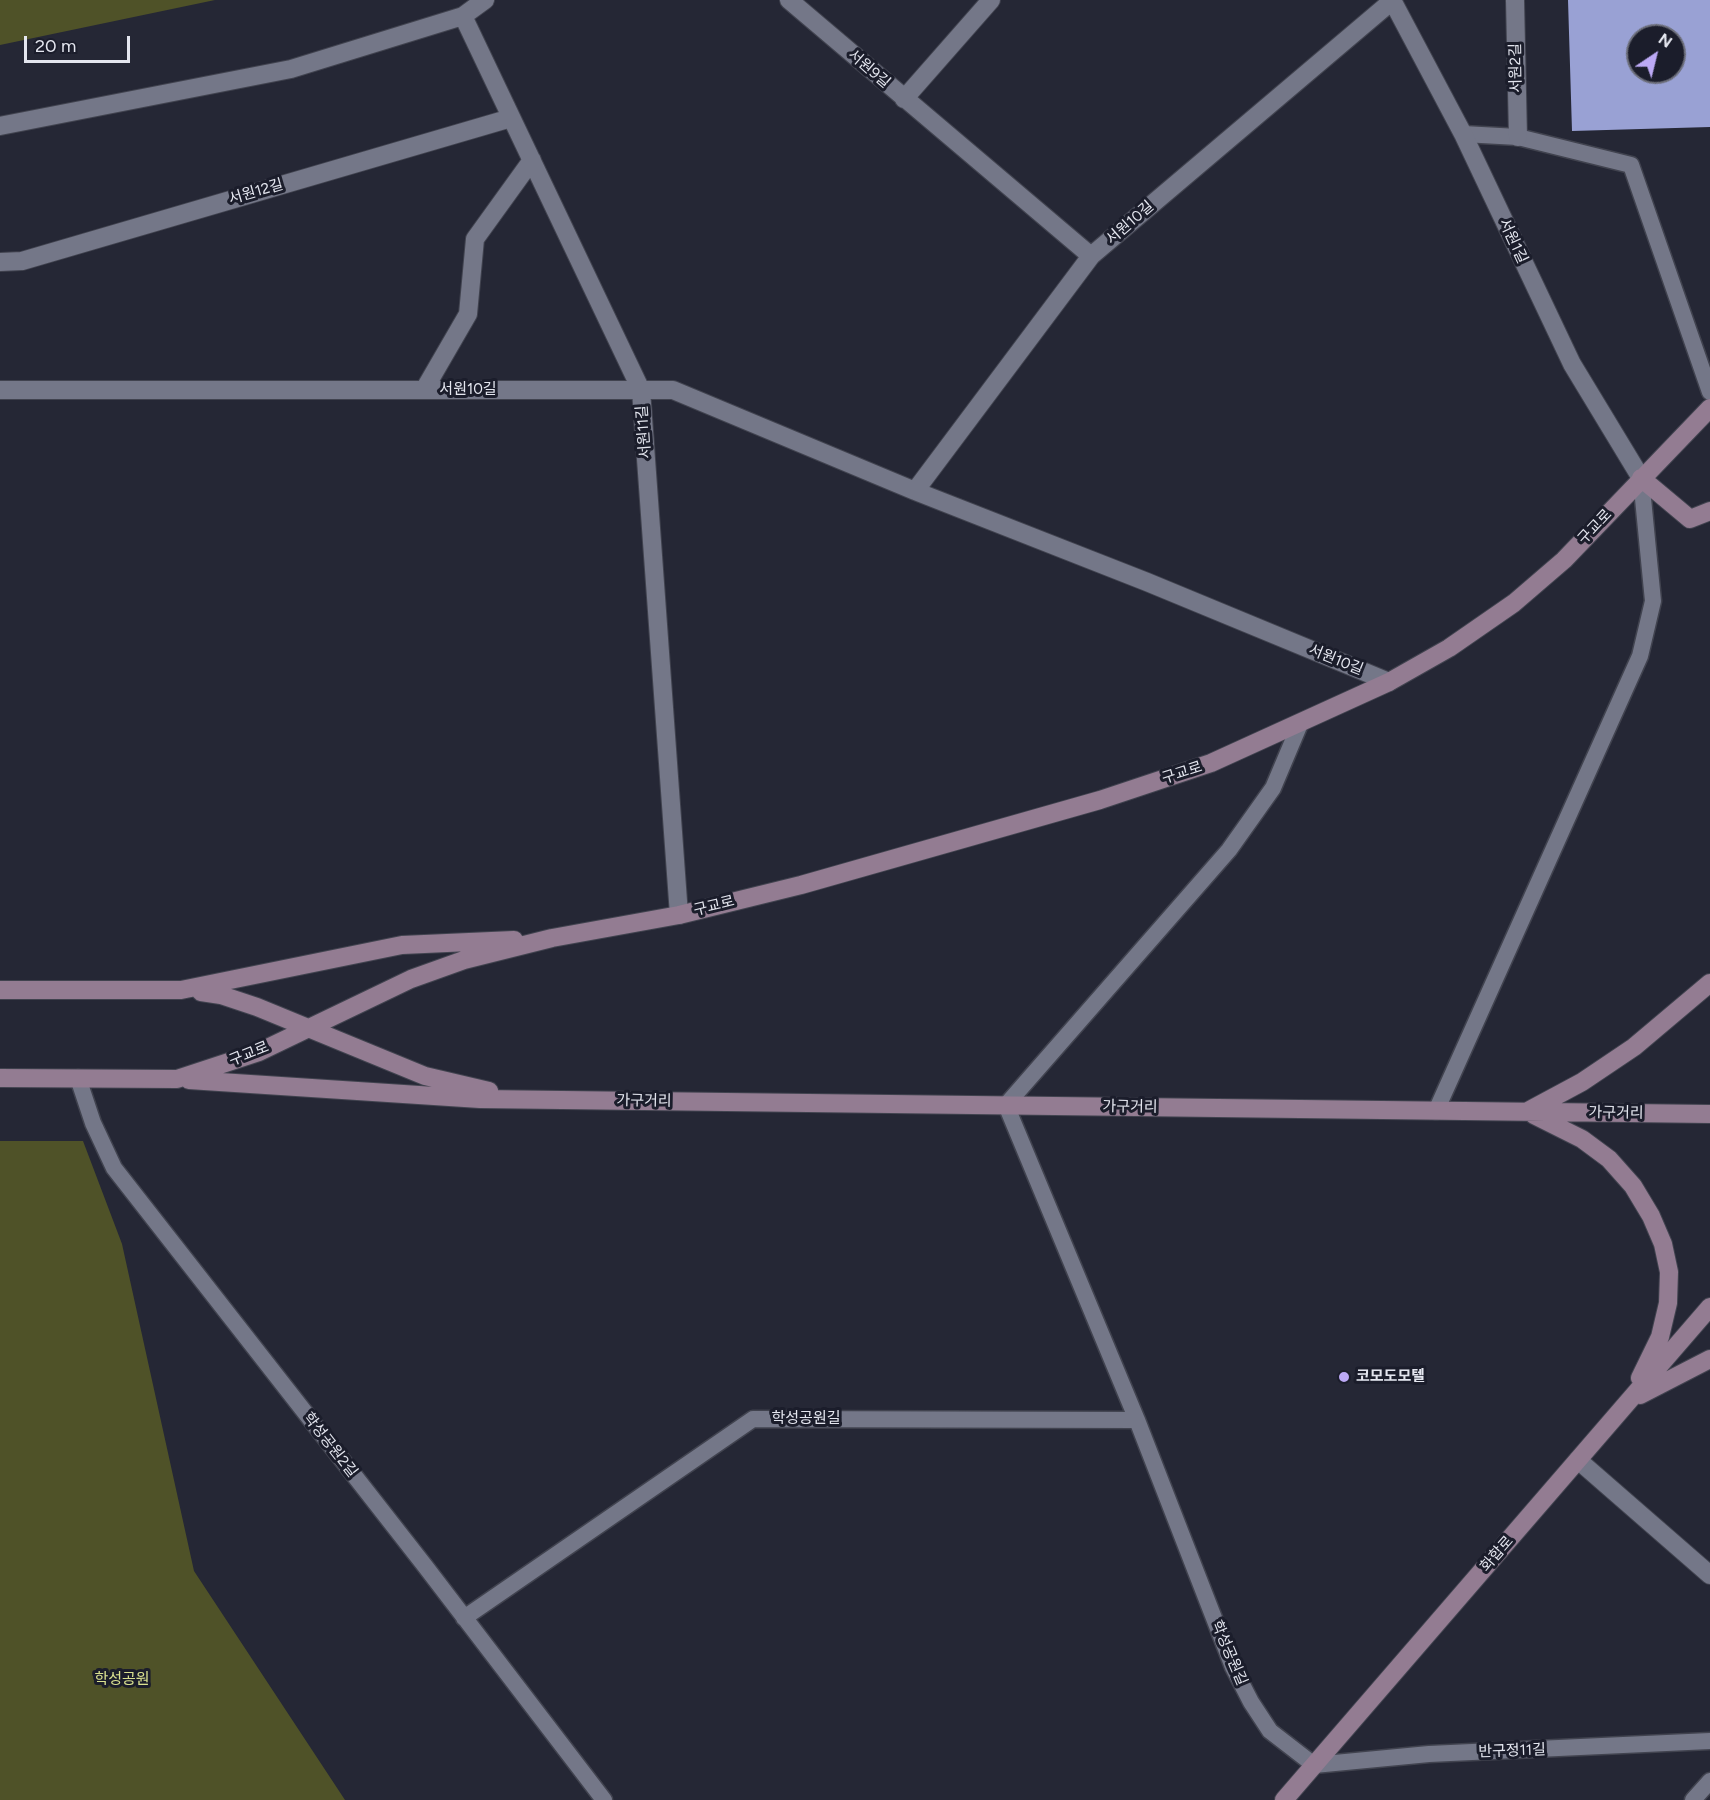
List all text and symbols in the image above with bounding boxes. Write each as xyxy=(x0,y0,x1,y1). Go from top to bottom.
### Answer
scale bar xyxy=(27,24,134,62)
north arrow xyxy=(1626,24,1686,84)
text: N xyxy=(1655,29,1676,52)
text: 20 m xyxy=(35,35,76,57)
street label: 서원2길 xyxy=(1507,43,1525,93)
street label: 서원9길 xyxy=(844,46,894,92)
street label: 서원12길 xyxy=(227,176,285,208)
street label: 서원10길 xyxy=(1103,197,1157,249)
street label: 서원1길 xyxy=(1495,216,1531,266)
street label: 서원10길 xyxy=(439,381,497,399)
street label: 서원11길 xyxy=(633,405,655,459)
street label: 구교로 xyxy=(1574,506,1616,548)
street label: 서원10길 xyxy=(1306,641,1366,679)
street label: 구교로 xyxy=(1160,758,1204,788)
street label: 구교로 xyxy=(692,892,736,920)
street label: 구교로 xyxy=(226,1038,272,1070)
street label: 가구거리 xyxy=(616,1092,672,1110)
street label: 가구거리 xyxy=(1102,1098,1158,1116)
street label: 가구거리 xyxy=(1588,1104,1644,1122)
place label: 코모도모텔 xyxy=(1356,1368,1425,1386)
marker: 코모도모텔 xyxy=(1337,1370,1351,1384)
street label: 학성공원2길 xyxy=(299,1409,361,1481)
street label: 학성공원길 xyxy=(772,1410,840,1428)
street label: 화합로 xyxy=(1477,1532,1517,1576)
street label: 학성공원길 xyxy=(1207,1618,1251,1688)
park label: 학성공원 xyxy=(94,1671,150,1689)
street label: 반구정11길 xyxy=(1478,1741,1546,1761)

